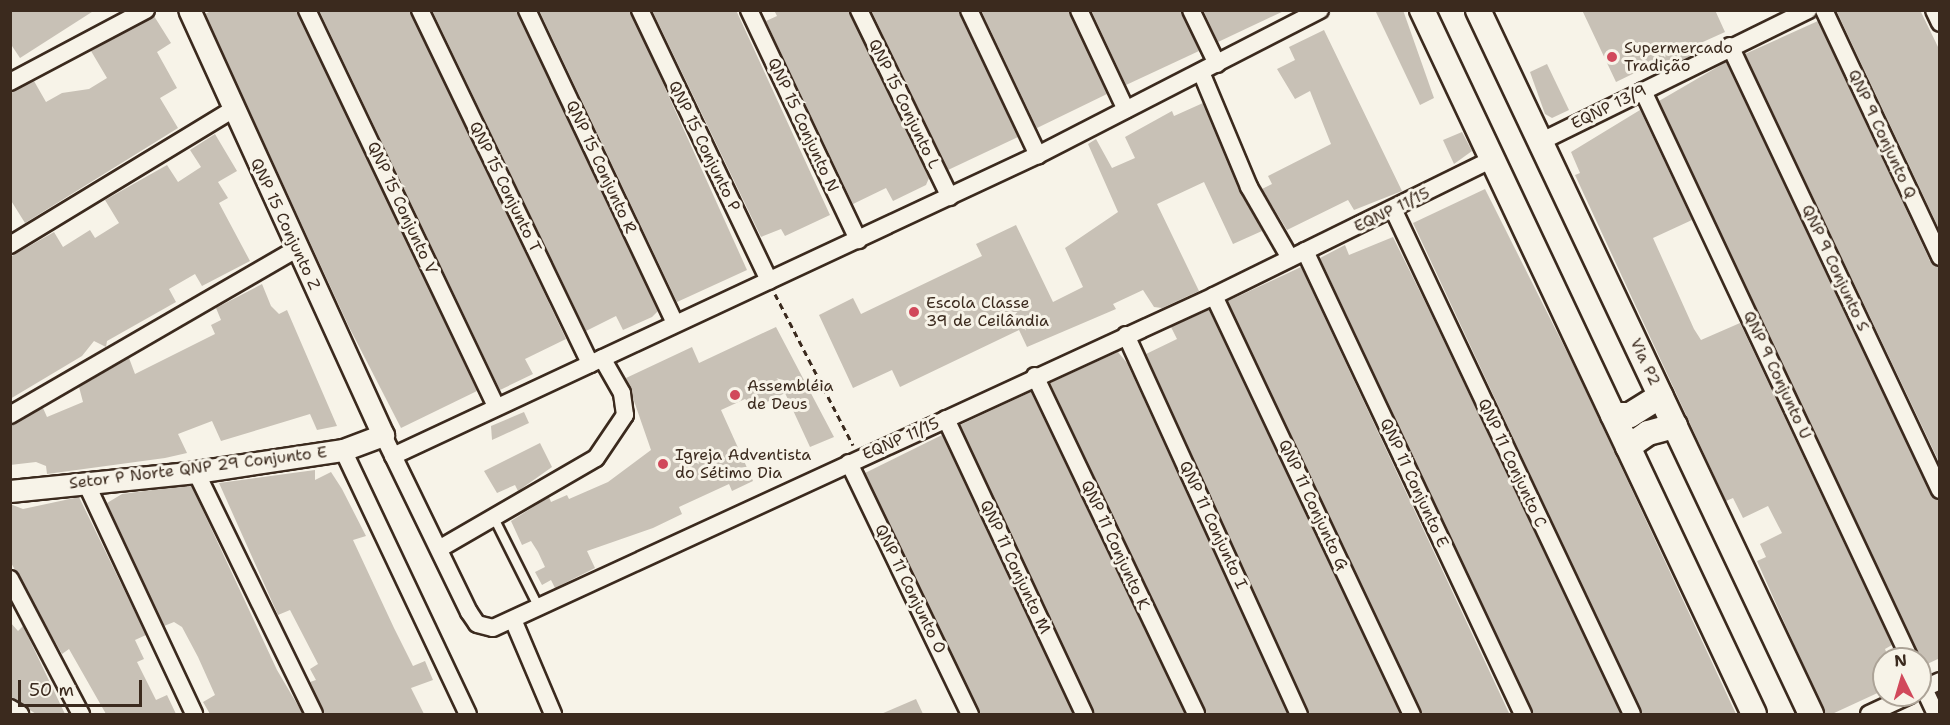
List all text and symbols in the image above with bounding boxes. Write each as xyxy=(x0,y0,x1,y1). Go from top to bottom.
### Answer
street label: QNP 15 Conjunto L xyxy=(864,36,944,172)
place label: Supermercado Tradição xyxy=(1624,38,1733,76)
marker: Supermercado Tradição xyxy=(1605,50,1619,64)
street label: QNP 15 Conjunto N xyxy=(764,55,842,195)
street label: QNP 9 Conjunto Q xyxy=(1844,67,1920,201)
street label: QNP 15 Conjunto P xyxy=(664,78,744,214)
street label: EQNP 13/9 xyxy=(1568,81,1650,133)
street label: QNP 15 Conjunto R xyxy=(562,97,640,237)
street label: QNP 15 Conjunto T xyxy=(465,118,545,256)
street label: QNP 15 Conjunto V xyxy=(363,139,441,277)
street label: QNP 15 Conjunto Z xyxy=(246,155,324,293)
street label: EQNP 11/15 xyxy=(1351,183,1433,237)
street label: QNP 9 Conjunto S xyxy=(1797,202,1873,334)
place label: Escola Classe 39 de Ceilândia xyxy=(926,293,1049,331)
marker: Escola Classe 39 de Ceilândia xyxy=(907,305,921,319)
street label: QNP 9 Conjunto U xyxy=(1739,308,1815,442)
street label: Via P2 xyxy=(1626,335,1664,389)
place label: Assembléia de Deus xyxy=(747,376,834,414)
marker: Assembléia de Deus xyxy=(728,388,742,402)
street label: QNP 11 Conjunto C xyxy=(1474,396,1550,530)
street label: EQNP 11/15 xyxy=(860,414,942,464)
street label: QNP 11 Conjunto E xyxy=(1376,415,1452,551)
street label: QNP 11 Conjunto G xyxy=(1274,437,1352,573)
street label: Setor P Norte QNP 29 Conjunto E xyxy=(68,443,328,493)
place label: Igreja Adventista do Sétimo Dia xyxy=(675,445,811,483)
marker: Igreja Adventista do Sétimo Dia xyxy=(656,457,670,471)
street label: QNP 11 Conjunto I xyxy=(1175,458,1251,592)
street label: QNP 11 Conjunto K xyxy=(1077,477,1153,613)
street label: QNP 11 Conjunto M xyxy=(976,497,1054,637)
street label: QNP 11 Conjunto O xyxy=(870,521,950,657)
north arrow xyxy=(1872,647,1932,707)
text: N xyxy=(1893,650,1908,672)
scale bar xyxy=(21,668,146,706)
text: 50 m xyxy=(29,678,74,702)

